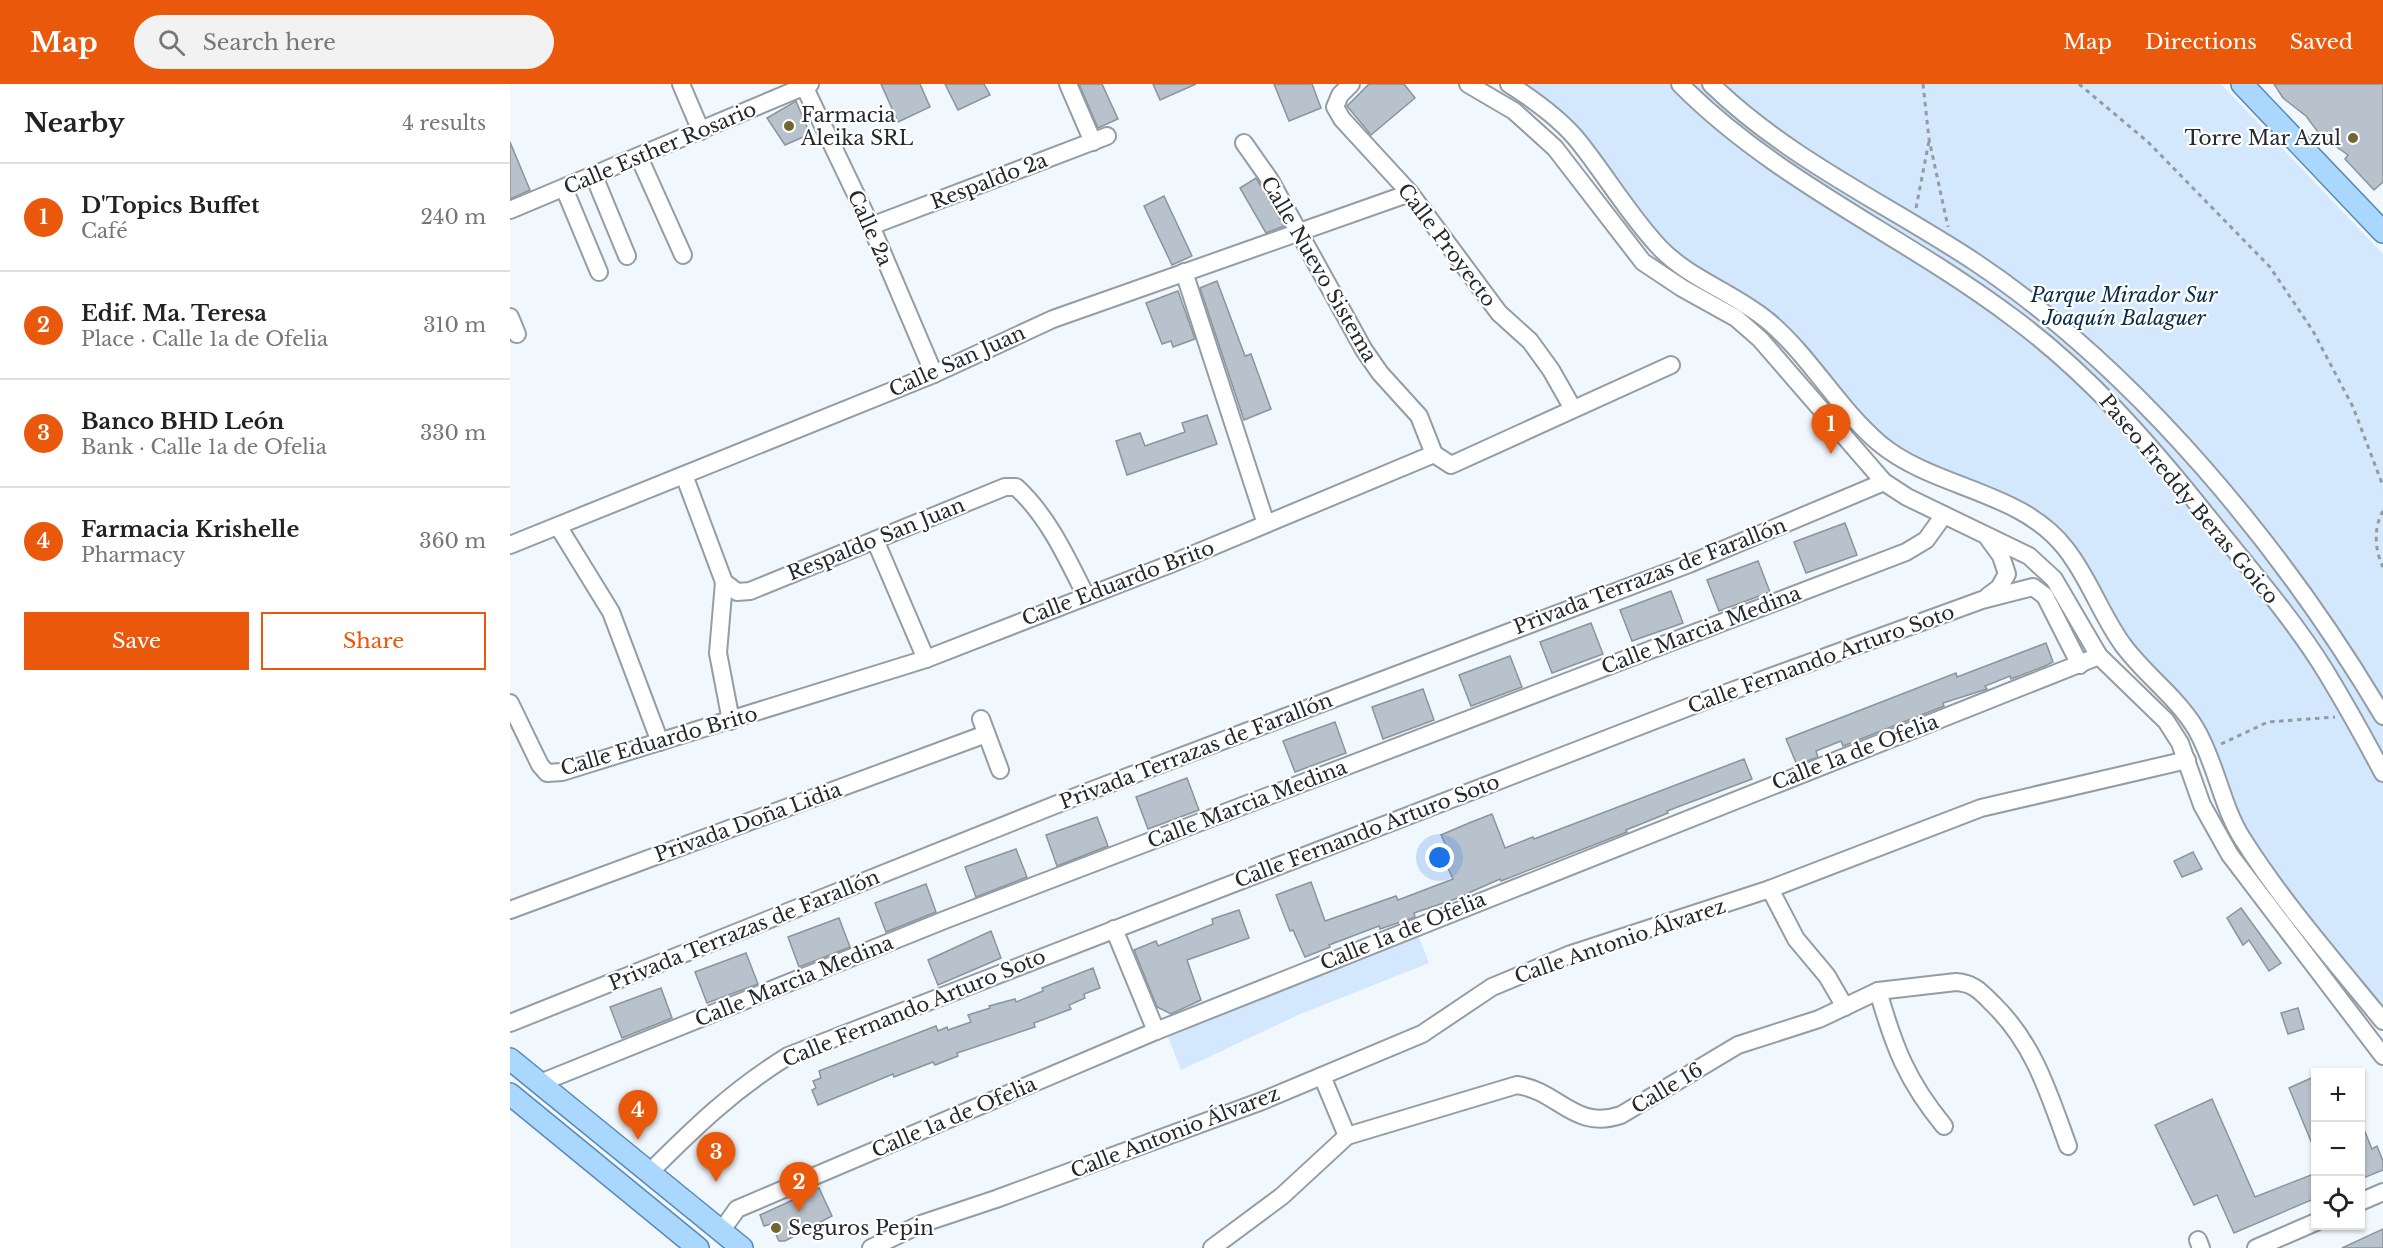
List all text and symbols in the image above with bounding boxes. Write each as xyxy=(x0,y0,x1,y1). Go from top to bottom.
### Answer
search box xyxy=(134,15,554,69)
text: Map xyxy=(30,25,98,60)
icon: search xyxy=(155,26,188,59)
text: Search here xyxy=(203,29,336,56)
text: Map xyxy=(2063,29,2112,55)
text: Directions xyxy=(2145,29,2257,55)
text: Saved xyxy=(2290,29,2353,55)
street label: Calle Esther Rosario xyxy=(560,97,760,199)
place label: Farmacia Aleika SRL xyxy=(800,103,914,150)
text: Nearby xyxy=(24,107,125,139)
text: 4 results xyxy=(402,111,486,135)
marker: Farmacia Aleika SRL xyxy=(782,119,796,133)
place label: Torre Mar Azul xyxy=(2185,126,2341,150)
marker: Torre Mar Azul xyxy=(2346,131,2360,145)
street label: Respaldo 2a xyxy=(927,147,1052,214)
street label: Calle Nuevo Sistema xyxy=(1256,172,1382,367)
street label: Calle Proyecto xyxy=(1393,179,1501,311)
street label: Calle 2a xyxy=(843,186,898,271)
text: D'Topics Buffet xyxy=(81,192,259,219)
text: 1 xyxy=(39,205,48,229)
text: 240 m xyxy=(421,205,486,229)
text: Café xyxy=(81,219,128,243)
park label: Parque Mirador Sur Joaquín Balaguer xyxy=(2030,283,2218,330)
text: Edif. Ma. Teresa xyxy=(81,300,267,327)
text: 2 xyxy=(37,313,50,337)
text: 310 m xyxy=(423,313,486,337)
street label: Calle San Juan xyxy=(885,320,1029,402)
text: Place · Calle 1a de Ofelia xyxy=(81,327,328,351)
street label: Paseo Freddy Beras Goico xyxy=(2094,389,2284,609)
pin: 1 xyxy=(1812,404,1850,454)
text: Banco BHD León xyxy=(81,408,284,435)
text: 3 xyxy=(37,421,50,445)
text: 330 m xyxy=(420,421,486,445)
text: Bank · Calle 1a de Ofelia xyxy=(81,435,327,459)
street label: Respaldo San Juan xyxy=(784,492,968,586)
street label: Privada Terrazas de Farallón xyxy=(1510,513,1790,639)
text: Farmacia Krishelle xyxy=(81,516,299,543)
text: 4 xyxy=(37,529,50,553)
text: 360 m xyxy=(419,529,486,553)
street label: Calle Eduardo Brito xyxy=(1019,535,1217,631)
text: Pharmacy xyxy=(81,543,185,567)
street label: Calle Marcia Medina xyxy=(1598,581,1805,679)
street label: Calle Fernando Arturo Soto xyxy=(1685,600,1957,718)
button: Save xyxy=(24,612,249,670)
button: Share xyxy=(261,612,486,670)
street label: Privada Terrazas de Farallón xyxy=(1056,688,1336,814)
street label: Calle Eduardo Brito xyxy=(558,701,760,781)
street label: Calle 1a de Ofelia xyxy=(1768,709,1942,795)
street label: Calle Marcia Medina xyxy=(1144,755,1351,853)
street label: Calle Fernando Arturo Soto xyxy=(1231,769,1503,893)
street label: Privada Doña Lidia xyxy=(651,777,846,867)
your location xyxy=(1425,843,1454,872)
street label: Privada Terrazas de Farallón xyxy=(605,864,883,995)
street label: Calle 1a de Ofelia xyxy=(1317,887,1490,975)
street label: Calle Antonio Álvarez xyxy=(1511,893,1729,988)
street label: Calle Marcia Medina xyxy=(691,930,897,1032)
street label: Calle Fernando Arturo Soto xyxy=(779,944,1049,1072)
street label: Calle 16 xyxy=(1627,1057,1707,1119)
map controls xyxy=(2311,1068,2365,1230)
button: + xyxy=(2311,1068,2365,1122)
street label: Calle 1a de Ofelia xyxy=(868,1071,1041,1162)
street label: Calle Antonio Álvarez xyxy=(1067,1080,1283,1183)
pin: 4 xyxy=(618,1090,658,1140)
button: − xyxy=(2311,1122,2365,1176)
pin: 3 xyxy=(696,1132,736,1182)
pin: 2 xyxy=(780,1162,818,1212)
button: locate xyxy=(2311,1176,2365,1230)
place label: Seguros Pepin xyxy=(788,1216,934,1240)
marker: Seguros Pepin xyxy=(769,1221,783,1235)

